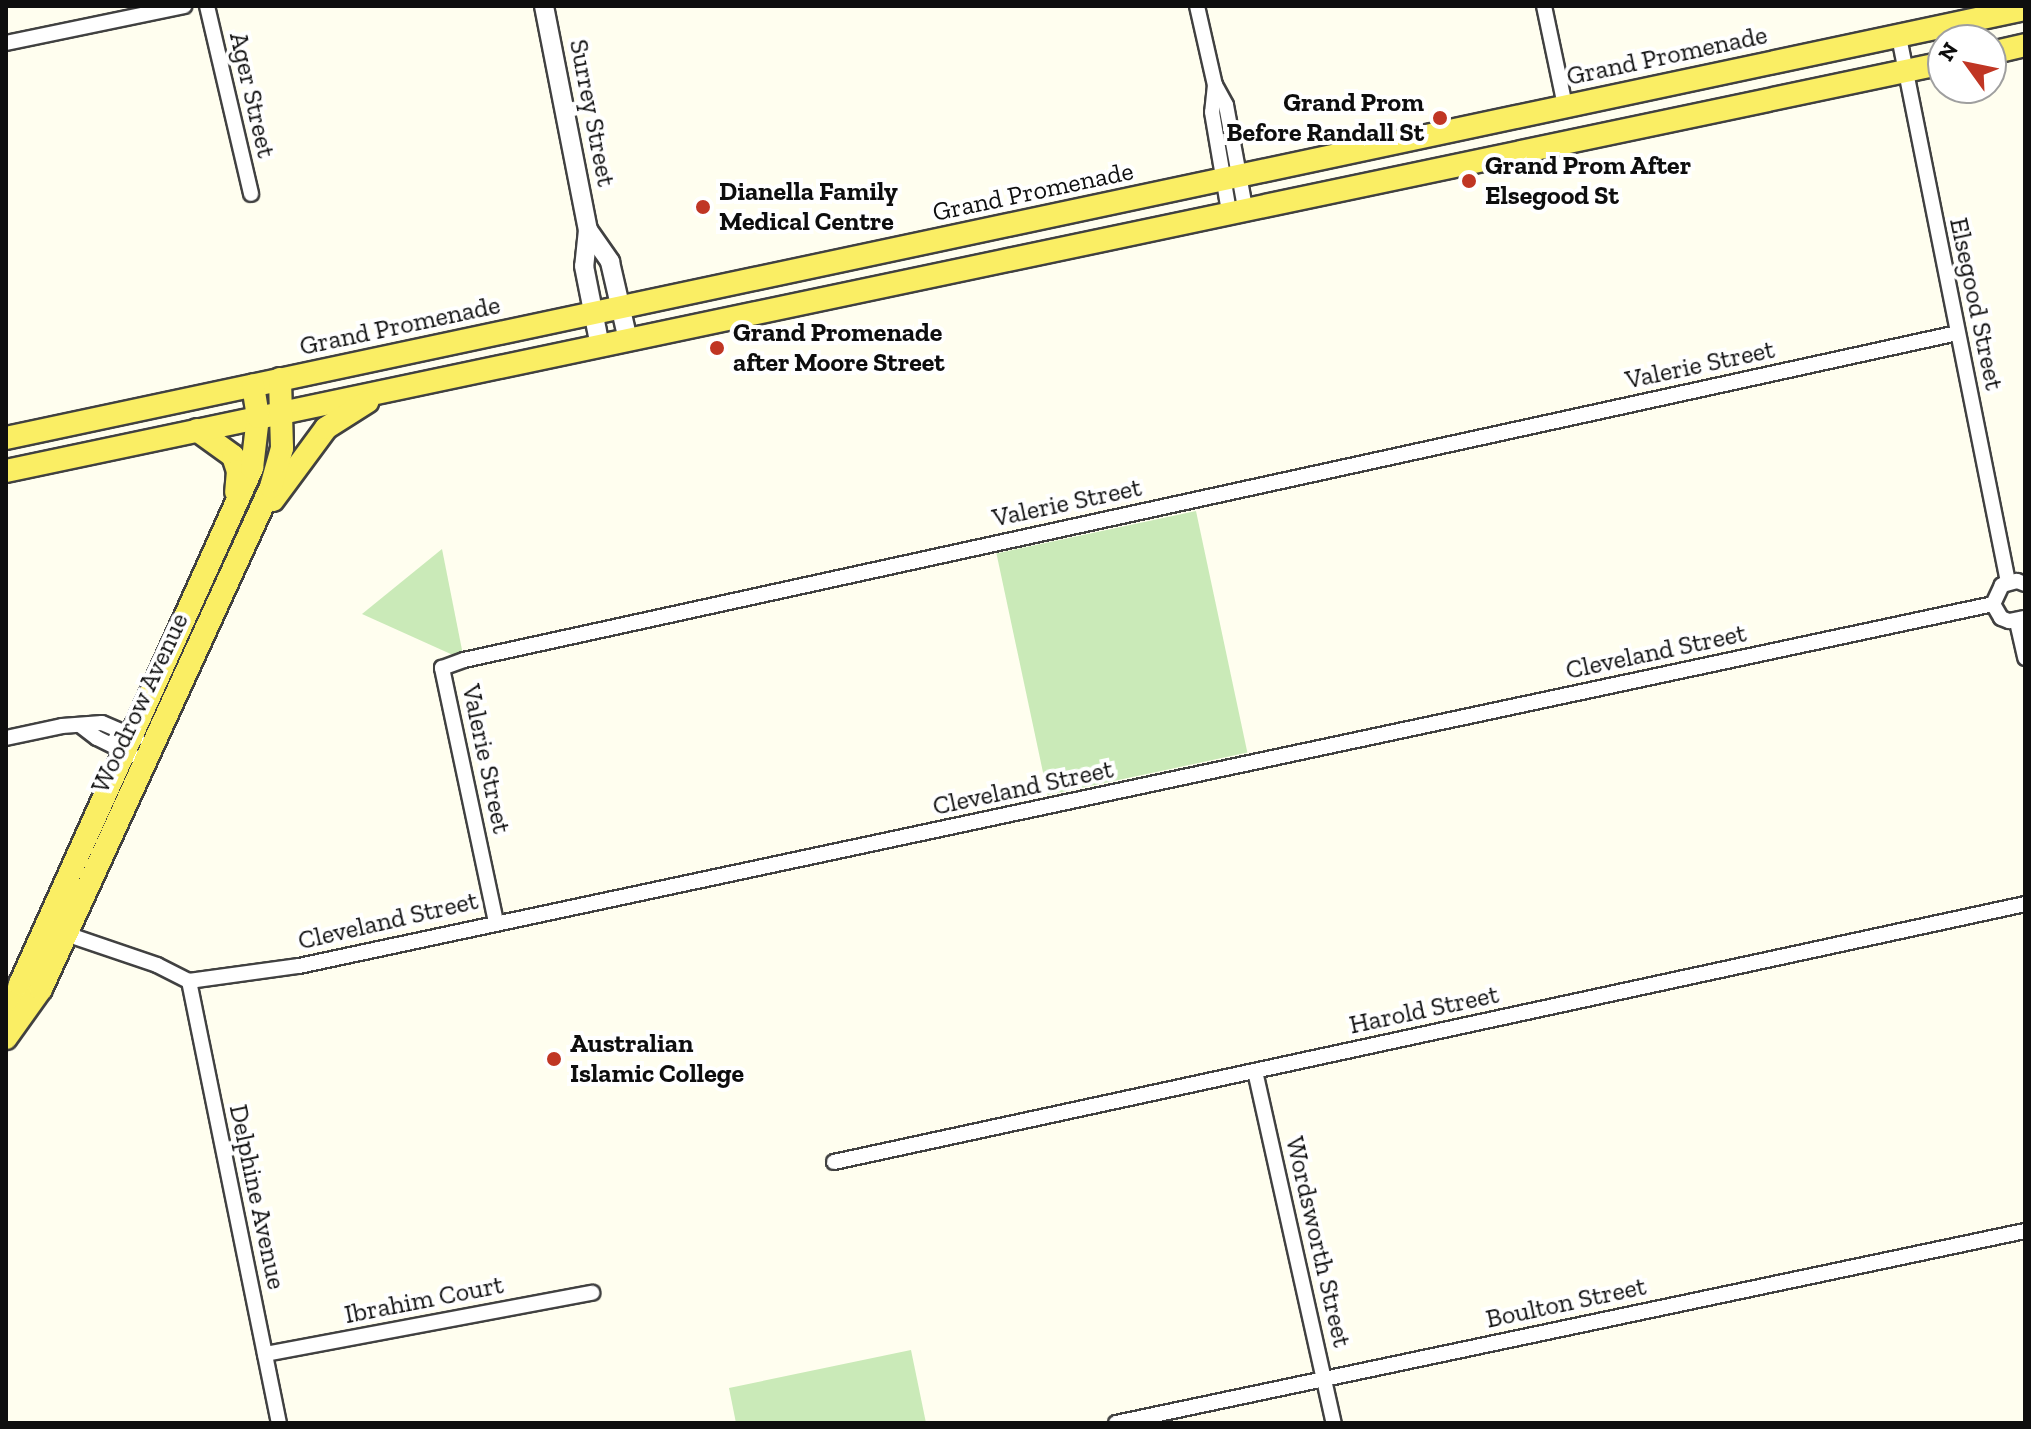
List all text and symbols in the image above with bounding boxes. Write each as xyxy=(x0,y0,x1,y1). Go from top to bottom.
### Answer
street label: Grand Promenade xyxy=(1564,20,1770,92)
north arrow xyxy=(1927,24,2007,104)
street label: Ager Street xyxy=(222,29,282,161)
street label: Surrey Street xyxy=(562,37,622,189)
text: N xyxy=(1932,37,1964,66)
place label: Grand Prom Before Randall St xyxy=(1226,87,1424,148)
marker: Grand Prom Before Randall St xyxy=(1431,109,1449,127)
place label: Grand Prom After Elsegood St xyxy=(1485,150,1692,212)
street label: Grand Promenade xyxy=(930,156,1136,228)
marker: Grand Prom After Elsegood St xyxy=(1460,172,1478,190)
place label: Dianella Family Medical Centre xyxy=(719,176,898,238)
marker: Dianella Family Medical Centre xyxy=(694,198,712,216)
street label: Elsegood Street xyxy=(1943,215,2009,393)
street label: Grand Promenade xyxy=(297,290,503,362)
place label: Grand Promenade after Moore Street xyxy=(733,317,945,378)
street label: Valerie Street xyxy=(1623,334,1777,396)
marker: Grand Promenade after Moore Street xyxy=(708,339,726,357)
street label: Valerie Street xyxy=(990,472,1144,534)
street label: Woodrow Avenue xyxy=(84,607,196,799)
street label: Cleveland Street xyxy=(1563,618,1749,686)
street label: Valerie Street xyxy=(455,682,517,836)
street label: Cleveland Street xyxy=(930,754,1116,822)
street label: Cleveland Street xyxy=(295,885,481,957)
street label: Harold Street xyxy=(1347,979,1501,1041)
place label: Australian Islamic College xyxy=(570,1028,744,1090)
marker: Australian Islamic College xyxy=(545,1050,563,1068)
street label: Delphine Avenue xyxy=(222,1101,292,1293)
street label: Wordsworth Street xyxy=(1279,1133,1357,1351)
street label: Ibrahim Court xyxy=(342,1269,506,1331)
street label: Boulton Street xyxy=(1483,1271,1649,1335)

